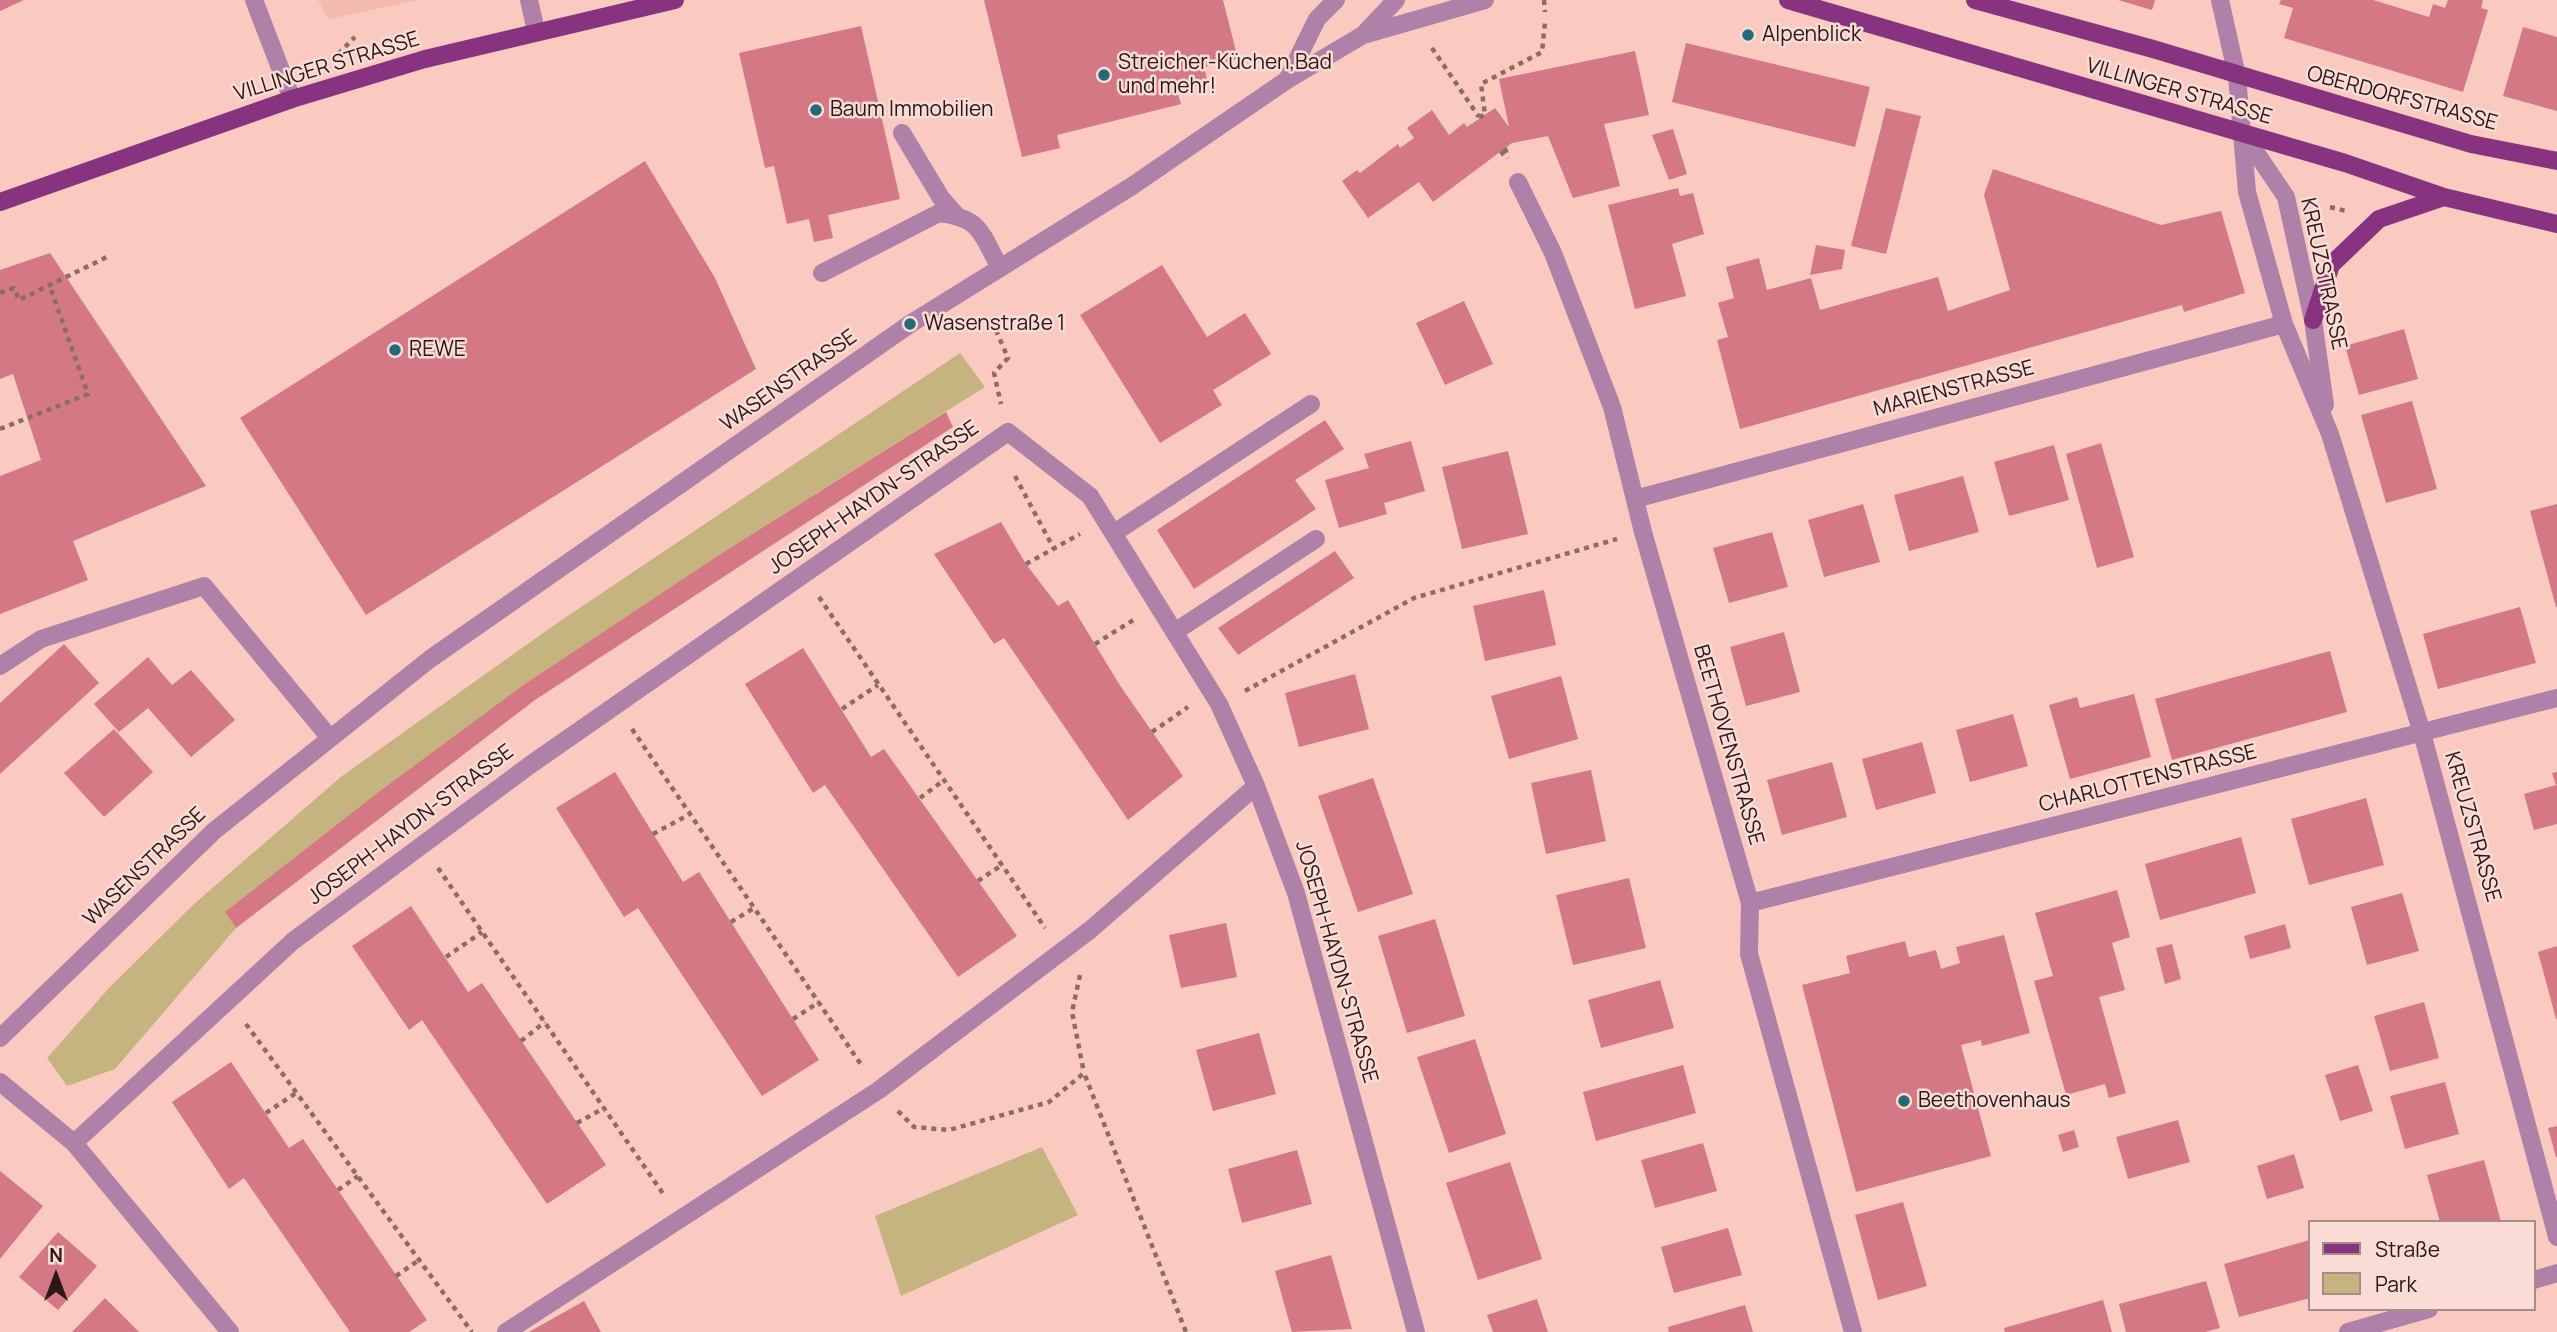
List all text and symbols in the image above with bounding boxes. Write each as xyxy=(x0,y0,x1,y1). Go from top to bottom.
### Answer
place label: Alpenblick xyxy=(1762,22,1861,48)
street label: VILLINGER STRASSE xyxy=(231,27,423,107)
marker: Alpenblick xyxy=(1740,27,1756,43)
place label: Streicher-Küchen,Bad und mehr! xyxy=(1118,50,1332,100)
street label: VILLINGER STRASSE xyxy=(2083,53,2275,131)
street label: OBERDORFSTRASSE xyxy=(2304,61,2500,137)
marker: Streicher-Küchen,Bad und mehr! xyxy=(1096,67,1112,83)
place label: Baum Immobilien xyxy=(830,97,993,123)
marker: Baum Immobilien xyxy=(808,102,824,118)
street label: KREUZSTRASSE xyxy=(2295,196,2351,352)
place label: Wasenstraße 1 xyxy=(924,311,1065,337)
marker: Wasenstraße 1 xyxy=(902,316,918,332)
street label: WASENSTRASSE xyxy=(716,325,862,437)
place label: REWE xyxy=(409,337,466,363)
marker: REWE xyxy=(387,342,403,358)
street label: MARIENSTRASSE xyxy=(1871,355,2037,423)
street label: JOSEPH-HAYDN-STRASSE xyxy=(764,416,984,580)
street label: BEETHOVENSTRASSE xyxy=(1687,642,1769,848)
street label: JOSEPH-HAYDN-STRASSE xyxy=(303,739,519,911)
street label: CHARLOTTENSTRASSE xyxy=(2037,740,2259,818)
street label: KREUZSTRASSE xyxy=(2439,749,2505,905)
street label: WASENSTRASSE xyxy=(79,802,211,932)
street label: JOSEPH-HAYDN-STRASSE xyxy=(1289,838,1383,1086)
place label: Beethovenhaus xyxy=(1918,1088,2071,1114)
marker: Beethovenhaus xyxy=(1896,1093,1912,1109)
legend xyxy=(2308,1220,2536,1311)
text: Straße xyxy=(2375,1235,2440,1263)
north arrow xyxy=(21,1241,91,1311)
text: N xyxy=(49,1242,63,1268)
text: Park xyxy=(2375,1270,2417,1298)

